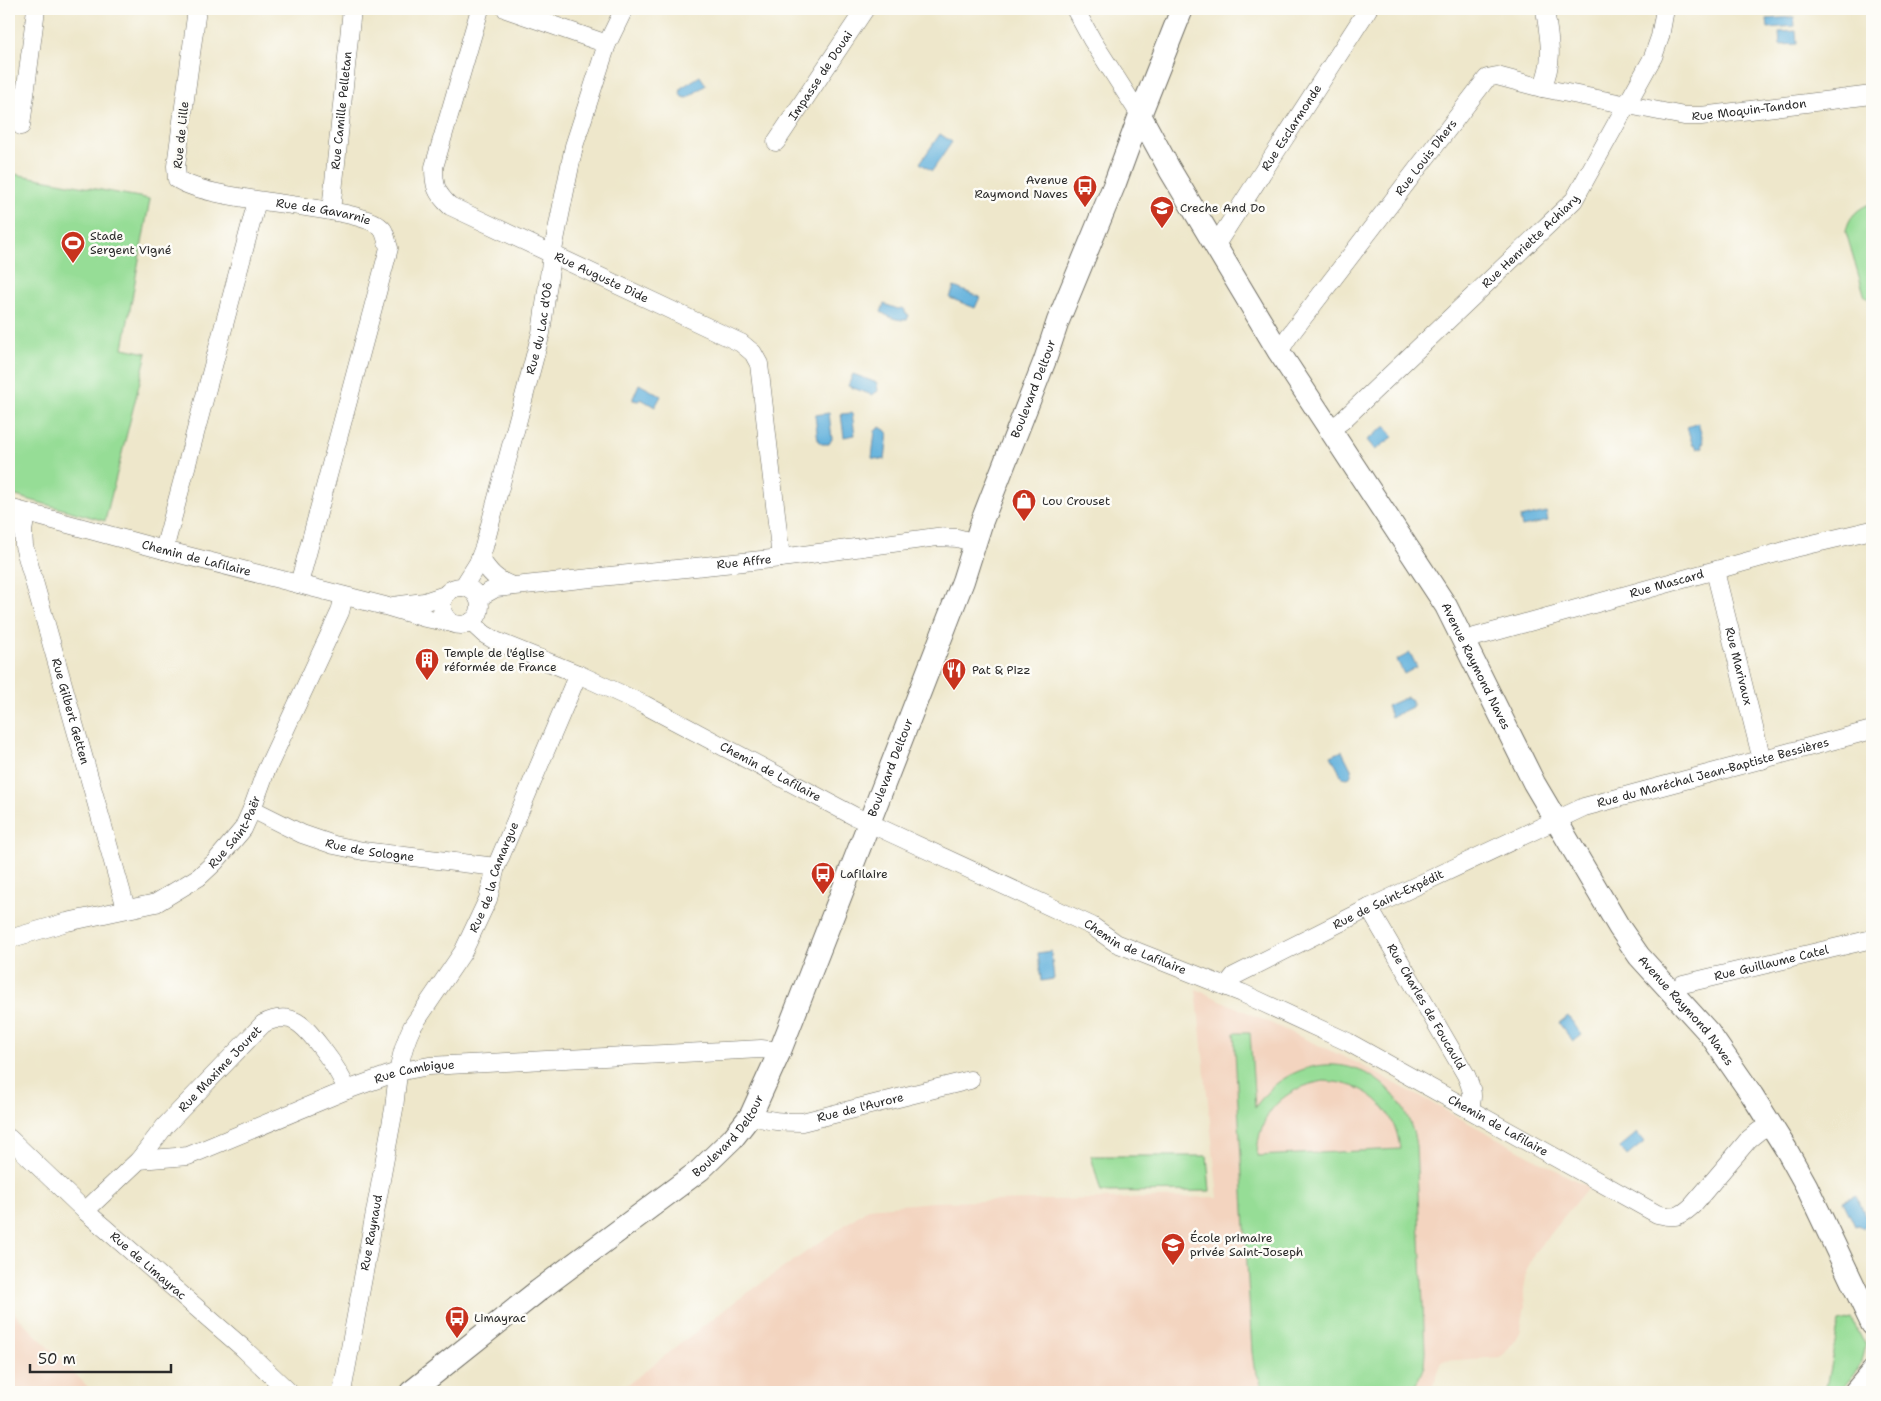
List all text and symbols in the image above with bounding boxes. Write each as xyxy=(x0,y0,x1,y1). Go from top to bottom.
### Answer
street label: Impasse de Douai xyxy=(785,28,856,123)
street label: Rue Camille Pelletan xyxy=(327,51,356,170)
street label: Rue Esclarmonde xyxy=(1258,81,1325,174)
street label: Rue Moquin-Tandon xyxy=(1692,95,1807,124)
street label: Rue de Lille xyxy=(170,100,193,169)
street label: Rue Louis Dhers xyxy=(1392,116,1461,199)
place label: Avenue Raymond Naves xyxy=(975,172,1068,202)
bus stop icon: Avenue Raymond Naves xyxy=(1072,174,1098,208)
street label: Rue Henriette Achiary xyxy=(1478,192,1583,292)
street label: Rue de Gavarnie xyxy=(275,195,374,229)
school or university icon: Creche And Do xyxy=(1149,195,1175,229)
place label: Creche And Do xyxy=(1180,200,1265,216)
place label: Stade Sergent Vigné xyxy=(90,228,172,258)
sports icon: Stade Sergent Vigné xyxy=(60,230,86,264)
street label: Rue Auguste Dide xyxy=(552,248,651,306)
street label: Rue du Lac d'Oô xyxy=(522,281,556,376)
street label: Boulevard Deltour xyxy=(1007,337,1059,441)
shop icon: Lou Crouset xyxy=(1011,488,1037,522)
place label: Lou Crouset xyxy=(1042,493,1110,509)
street label: Chemin de Lafilaire xyxy=(140,536,253,580)
street label: Rue Affre xyxy=(716,551,772,573)
street label: Rue Mascard xyxy=(1628,566,1706,602)
street label: Avenue Raymond Naves xyxy=(1438,600,1514,733)
street label: Rue Marivaux xyxy=(1721,625,1756,707)
place label: Temple de l'église réformée de France xyxy=(444,645,557,675)
building icon: Temple de l'église réformée de France xyxy=(414,647,440,681)
street label: Rue Gilbert Getten xyxy=(48,656,93,766)
restaurant icon: Pat & Pizz xyxy=(941,657,967,691)
place label: Pat & Pizz xyxy=(972,662,1031,678)
street label: Boulevard Deltour xyxy=(864,716,917,819)
street label: Rue du Maréchal Jean-Baptiste Bessières xyxy=(1595,734,1831,811)
street label: Chemin de Lafilaire xyxy=(717,738,824,805)
street label: Rue Saint-Paër xyxy=(205,793,264,872)
street label: Rue de la Camargue xyxy=(465,819,522,935)
street label: Rue de Sologne xyxy=(323,835,415,865)
bus stop icon: Lafilaire xyxy=(810,861,836,895)
place label: Lafilaire xyxy=(840,866,888,882)
street label: Rue de Saint-Expédit xyxy=(1330,866,1446,933)
street label: Chemin de Lafilaire xyxy=(1082,915,1189,978)
street label: Rue Charles de Foucauld xyxy=(1383,941,1469,1073)
street label: Rue Guillaume Catel xyxy=(1712,942,1831,984)
street label: Avenue Raymond Naves xyxy=(1634,952,1737,1069)
street label: Rue Maxime Jouret xyxy=(175,1022,265,1115)
street label: Rue Cambigue xyxy=(372,1057,455,1088)
street label: Rue de l'Aurore xyxy=(815,1089,906,1126)
street label: Chemin de Lafilaire xyxy=(1445,1091,1551,1160)
street label: Boulevard Deltour xyxy=(689,1092,767,1181)
street label: Rue Raynaud xyxy=(356,1193,386,1272)
street label: Rue de Limayrac xyxy=(107,1228,190,1303)
place label: École primaire privée Saint-Joseph xyxy=(1190,1230,1303,1260)
school or university icon: École primaire privée Saint-Joseph xyxy=(1160,1232,1186,1266)
bus stop icon: Limayrac xyxy=(444,1305,470,1339)
place label: Limayrac xyxy=(474,1310,526,1326)
scale bar xyxy=(30,1341,171,1373)
text: 50 m xyxy=(38,1349,76,1369)

